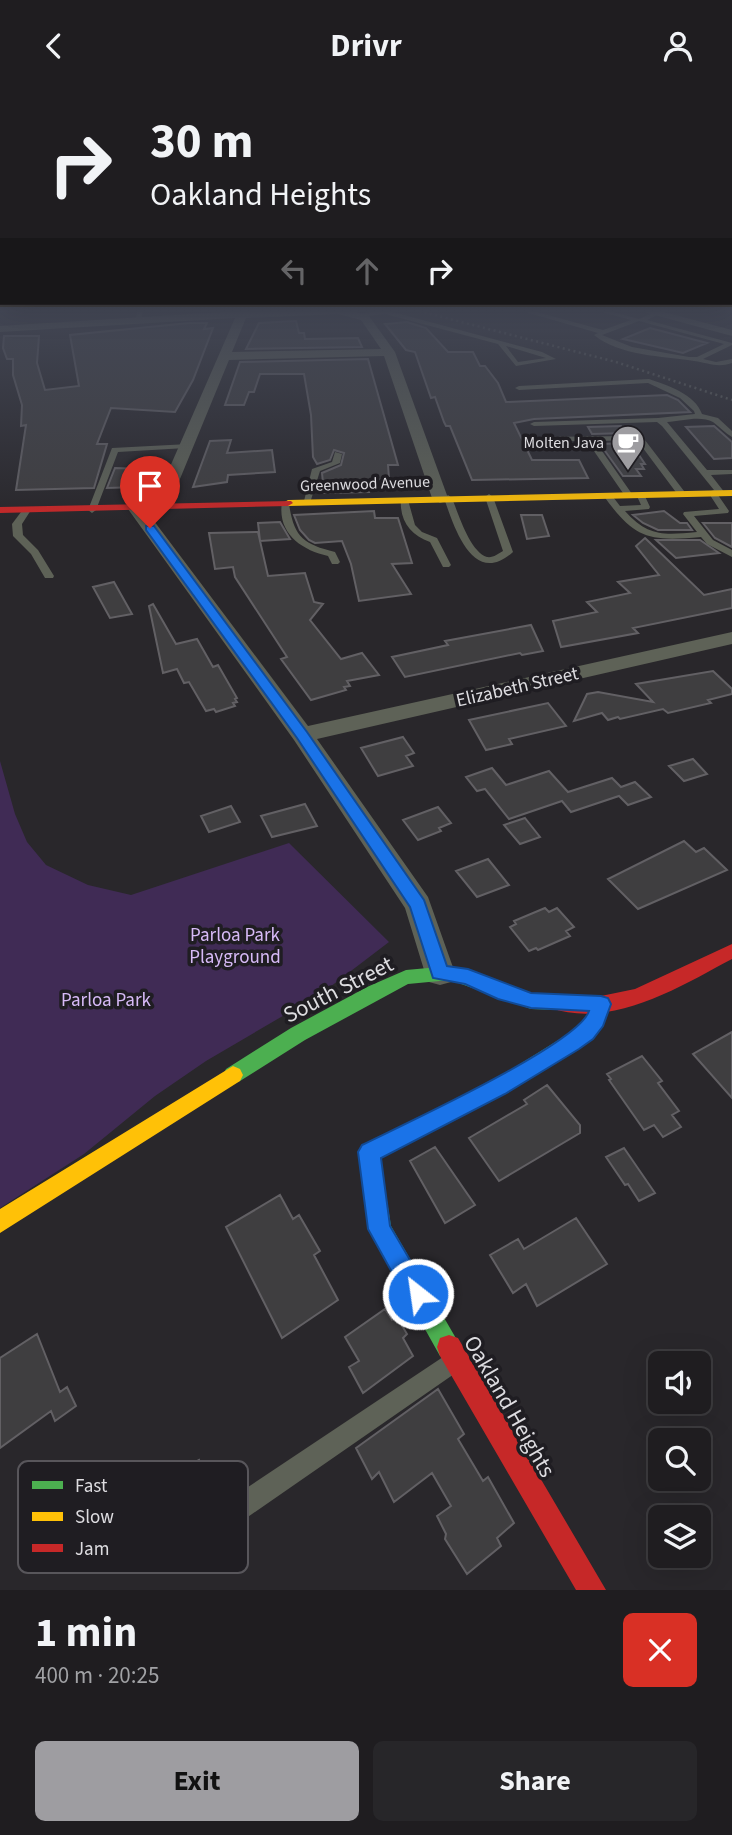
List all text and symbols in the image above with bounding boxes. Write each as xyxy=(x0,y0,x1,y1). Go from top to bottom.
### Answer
text: Drivr xyxy=(330,23,402,69)
icon: back xyxy=(35,27,73,65)
icon: person xyxy=(659,27,697,65)
text: 30 m xyxy=(150,107,254,177)
icon: right xyxy=(35,119,126,210)
text: Oakland Heights xyxy=(150,172,371,218)
icon: left xyxy=(275,252,313,290)
icon: ahead xyxy=(348,252,386,290)
icon: right xyxy=(421,252,459,290)
cafe icon: Molten Java xyxy=(609,423,647,472)
place label: Molten Java xyxy=(524,432,604,454)
pin xyxy=(120,456,180,528)
icon: arrive xyxy=(131,467,169,505)
street label: Greenwood Avenue xyxy=(300,471,430,497)
street label: Elizabeth Street xyxy=(454,660,582,715)
park label: Parloa Park Playground xyxy=(189,922,281,971)
street label: South Street xyxy=(277,947,399,1031)
park label: Parloa Park xyxy=(61,987,152,1014)
position arrow xyxy=(381,1257,455,1331)
street label: Oakland Heights xyxy=(456,1329,564,1483)
map controls xyxy=(648,1351,711,1568)
button: sound xyxy=(648,1351,711,1414)
button: search xyxy=(648,1428,711,1491)
legend xyxy=(18,1461,248,1573)
text: Fast xyxy=(75,1473,108,1500)
text: Slow xyxy=(75,1504,114,1531)
button: layers xyxy=(648,1505,711,1568)
text: Jam xyxy=(75,1536,109,1563)
text: 1 min xyxy=(35,1603,137,1663)
button: close xyxy=(623,1613,697,1687)
text: 400 m · 20:25 xyxy=(35,1659,159,1692)
button: Exit xyxy=(35,1741,359,1821)
button: Share xyxy=(373,1741,697,1821)

